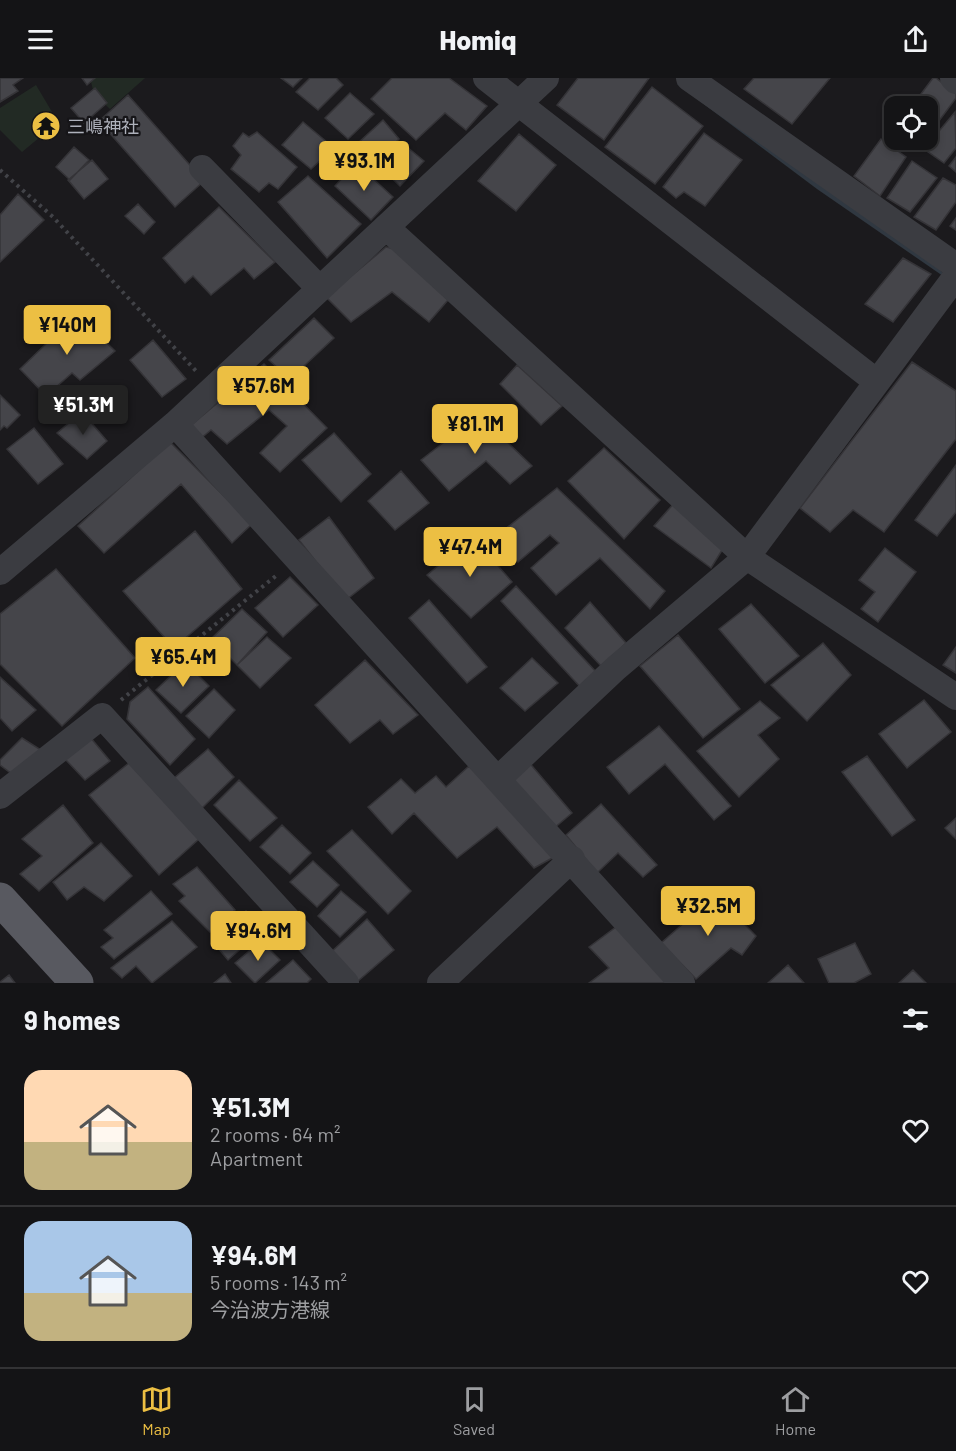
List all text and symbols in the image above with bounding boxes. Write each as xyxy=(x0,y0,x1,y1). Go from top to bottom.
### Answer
icon: menu xyxy=(24,23,57,56)
text: Homiq xyxy=(440,23,516,55)
icon: share xyxy=(899,23,932,56)
map controls xyxy=(884,96,938,150)
button: locate xyxy=(884,96,938,150)
temple icon: 三嶋神社 xyxy=(30,110,62,142)
place label: 三嶋神社 xyxy=(67,115,139,137)
pin: ¥93.1M xyxy=(315,141,413,192)
text: ¥93.1M xyxy=(333,148,395,172)
pin: ¥140M xyxy=(25,305,109,356)
text: ¥140M xyxy=(38,312,96,336)
pin: ¥57.6M xyxy=(214,366,312,417)
text: ¥57.6M xyxy=(231,373,295,397)
pin: ¥51.3M xyxy=(34,385,132,436)
text: ¥51.3M xyxy=(52,392,114,416)
pin: ¥81.1M xyxy=(426,404,524,455)
text: ¥81.1M xyxy=(446,411,504,435)
pin: ¥47.4M xyxy=(421,527,519,578)
text: ¥47.4M xyxy=(438,534,502,558)
pin: ¥65.4M xyxy=(134,637,232,688)
text: ¥65.4M xyxy=(149,644,217,668)
pin: ¥32.5M xyxy=(659,886,757,937)
text: ¥32.5M xyxy=(675,893,741,917)
pin: ¥94.6M xyxy=(209,911,307,962)
text: ¥94.6M xyxy=(225,918,291,942)
icon: filters xyxy=(899,1003,932,1036)
text: 9 homes xyxy=(24,1004,120,1035)
text: ¥51.3M xyxy=(210,1091,290,1122)
icon: home xyxy=(72,1094,144,1166)
icon: heart xyxy=(899,1114,932,1147)
text: 2 rooms · 64 m² xyxy=(210,1122,340,1146)
text: Apartment xyxy=(210,1146,303,1170)
text: ¥94.6M xyxy=(210,1239,297,1270)
icon: home xyxy=(72,1245,144,1317)
icon: heart xyxy=(899,1265,932,1298)
text: 5 rooms · 143 m² xyxy=(210,1270,347,1294)
text: 今治波方港線 xyxy=(210,1297,330,1321)
tab: Map xyxy=(140,1383,173,1438)
tab: Saved xyxy=(453,1383,495,1438)
tab: Home xyxy=(775,1383,816,1438)

